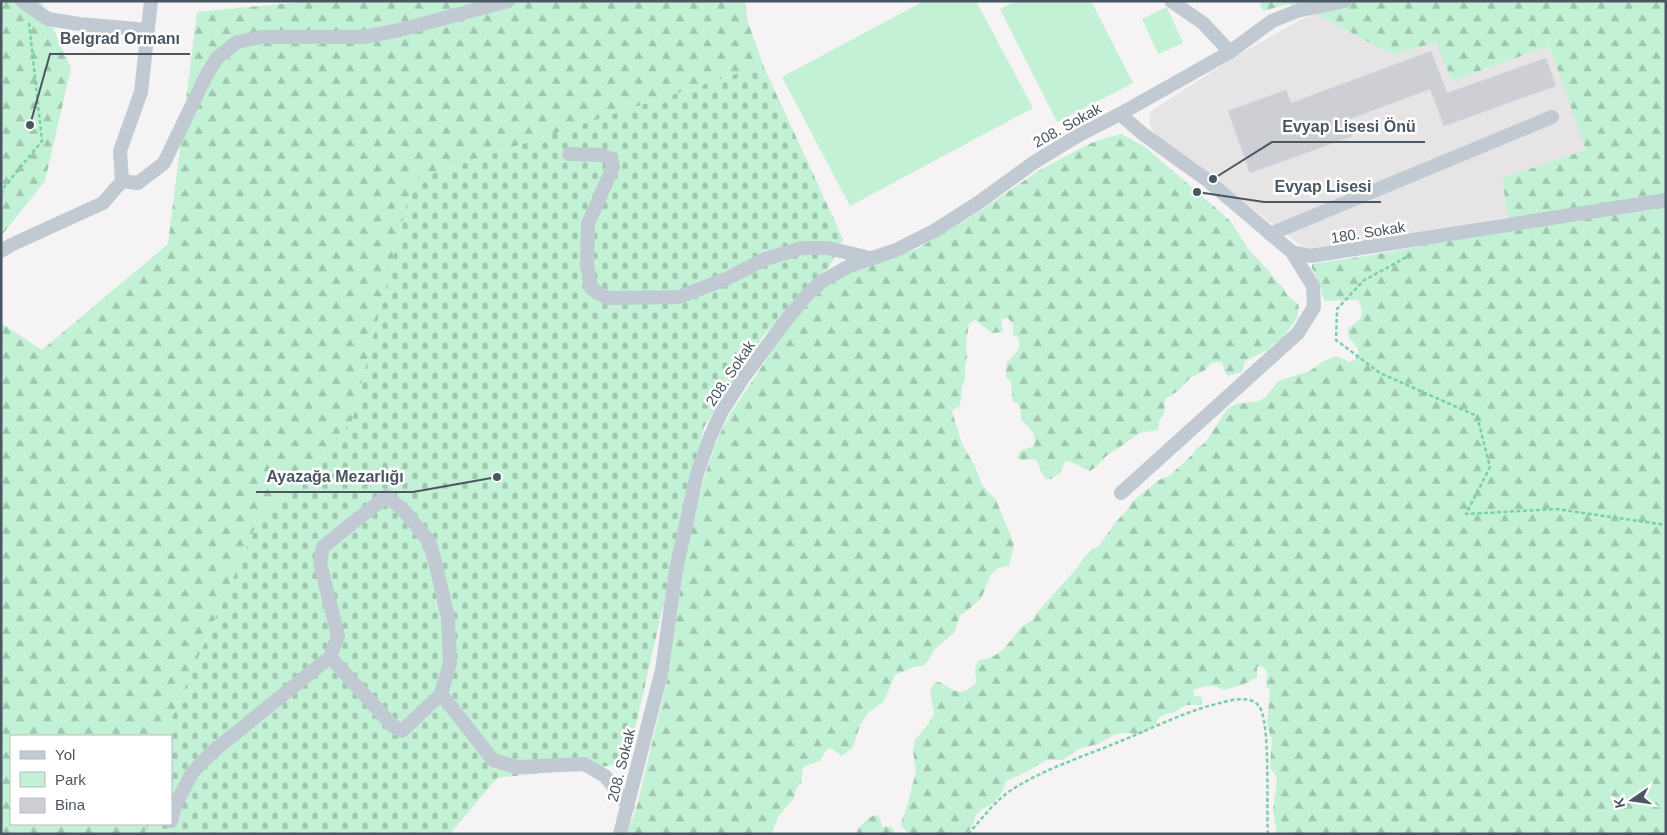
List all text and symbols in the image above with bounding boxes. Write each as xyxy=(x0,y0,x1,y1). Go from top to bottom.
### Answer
callout: Belgrad Ormanı xyxy=(50,23,190,54)
text: Belgrad Ormanı xyxy=(60,30,180,47)
street label: 208. Sokak xyxy=(1030,99,1104,151)
callout: Evyap Lisesi Önü xyxy=(1272,111,1425,142)
text: Evyap Lisesi Önü xyxy=(1282,117,1416,135)
callout: Evyap Lisesi xyxy=(1264,171,1381,202)
text: Evyap Lisesi xyxy=(1275,178,1371,195)
street label: 180. Sokak xyxy=(1330,218,1407,246)
street label: 208. Sokak xyxy=(702,337,758,409)
callout: Ayazağa Mezarlığı xyxy=(256,461,413,492)
text: Ayazağa Mezarlığı xyxy=(266,468,404,485)
street label: 208. Sokak xyxy=(604,726,638,803)
legend xyxy=(10,735,172,825)
text: Yol xyxy=(55,746,75,763)
text: Park xyxy=(55,771,86,788)
north arrow xyxy=(1607,775,1657,825)
text: Bina xyxy=(55,796,86,813)
text: K xyxy=(1610,796,1628,810)

